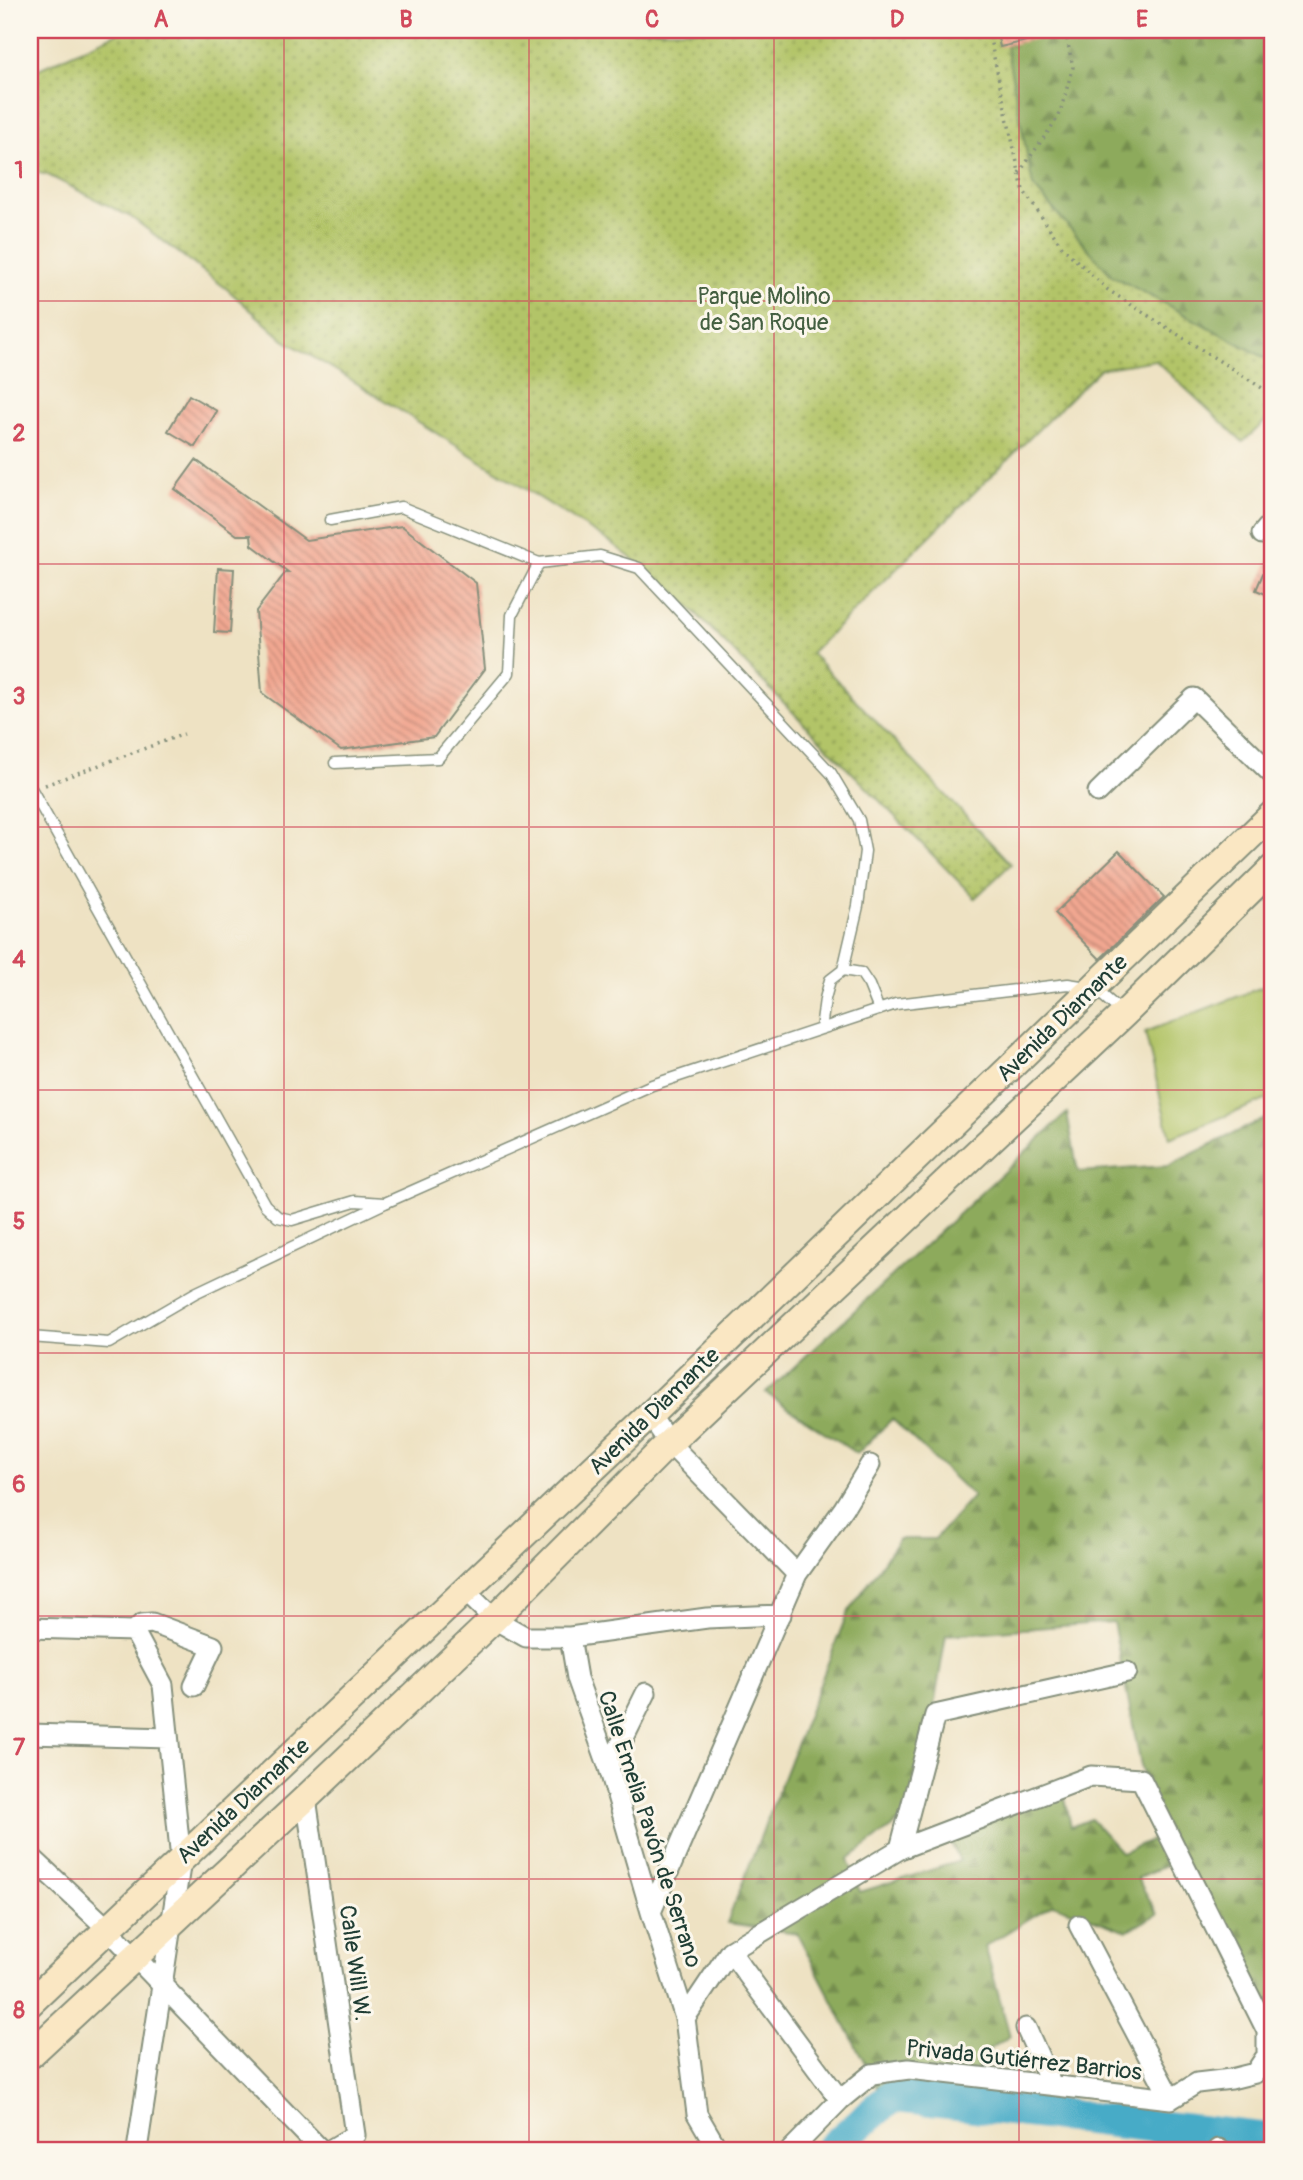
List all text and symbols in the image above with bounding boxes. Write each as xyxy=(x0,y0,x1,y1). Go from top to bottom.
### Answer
text: A xyxy=(154,5,169,34)
text: B xyxy=(399,5,413,34)
text: C xyxy=(645,5,659,34)
text: D xyxy=(890,5,904,34)
text: E xyxy=(1136,5,1148,34)
text: 1 xyxy=(15,156,24,185)
park label: Parque Molino de San Roque xyxy=(697,282,831,337)
text: 2 xyxy=(13,419,26,448)
text: 3 xyxy=(13,682,25,711)
text: 4 xyxy=(12,945,26,974)
street label: Avenida Diamante xyxy=(990,947,1134,1088)
text: 5 xyxy=(13,1207,25,1236)
street label: Avenida Diamante xyxy=(582,1340,726,1481)
text: 6 xyxy=(12,1470,26,1499)
street label: Calle Emelia Pavón de Serrano xyxy=(591,1687,709,1971)
street label: Avenida Diamante xyxy=(170,1731,316,1870)
text: 7 xyxy=(13,1733,26,1762)
street label: Calle Will W. xyxy=(333,1903,377,2023)
text: 8 xyxy=(13,1996,25,2025)
street label: Privada Gutiérrez Barrios xyxy=(905,2033,1143,2087)

